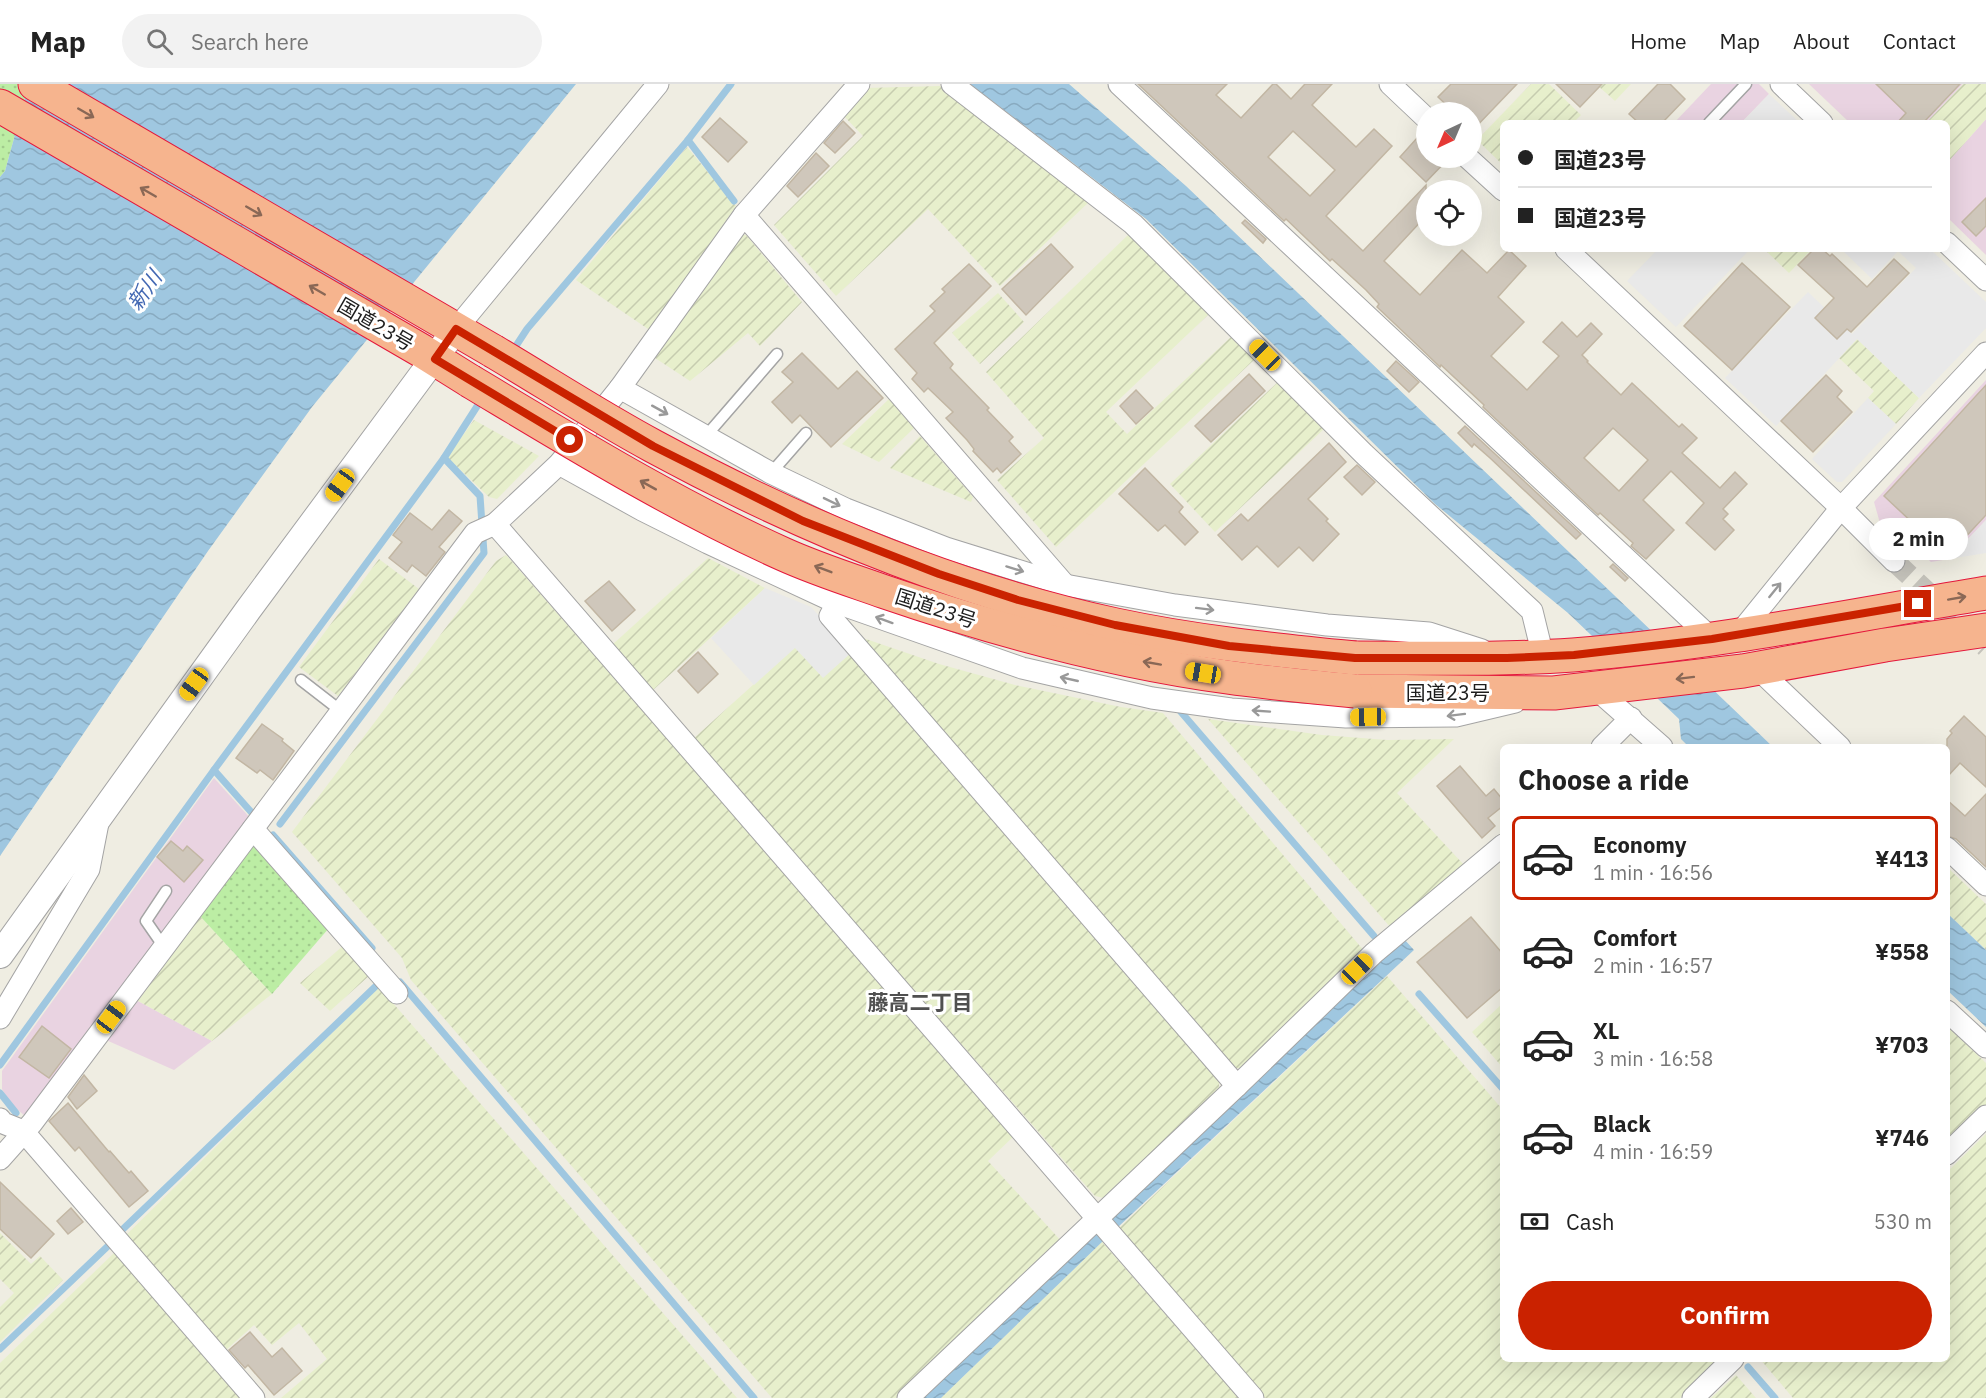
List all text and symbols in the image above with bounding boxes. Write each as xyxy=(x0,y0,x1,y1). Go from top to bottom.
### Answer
search box xyxy=(122,14,542,68)
text: Map xyxy=(30,23,86,60)
icon: search xyxy=(143,25,176,58)
text: Search here xyxy=(191,27,309,56)
text: Home xyxy=(1630,27,1687,55)
text: Map xyxy=(1720,27,1760,55)
text: About xyxy=(1793,27,1850,55)
text: Contact xyxy=(1883,27,1956,55)
north arrow xyxy=(1416,102,1482,168)
map controls xyxy=(1416,102,1482,246)
one-way arrow xyxy=(77,108,94,120)
text: 国道23号 xyxy=(1554,145,1646,174)
button: locate xyxy=(1416,180,1482,246)
one-way arrow xyxy=(140,186,157,198)
text: 国道23号 xyxy=(1554,203,1646,232)
one-way arrow xyxy=(246,206,263,218)
water label: 新川 xyxy=(120,263,169,315)
one-way arrow xyxy=(309,284,326,296)
street label: 国道23号 xyxy=(333,291,419,357)
car xyxy=(1246,336,1284,374)
one-way arrow xyxy=(651,405,668,417)
route start xyxy=(556,426,583,453)
car xyxy=(322,465,358,505)
one-way arrow xyxy=(639,479,657,490)
one-way arrow xyxy=(822,497,840,508)
callout: 2 min xyxy=(1868,517,1968,559)
text: 2 min xyxy=(1892,525,1945,552)
one-way arrow xyxy=(814,563,833,574)
one-way arrow xyxy=(1005,564,1024,575)
street label: 国道23号 xyxy=(892,582,980,634)
one-way arrow xyxy=(1769,582,1782,598)
route end xyxy=(1904,590,1931,617)
one-way arrow xyxy=(1946,592,1966,603)
one-way arrow xyxy=(1195,604,1215,615)
one-way arrow xyxy=(875,614,894,625)
one-way arrow xyxy=(1142,658,1162,669)
car xyxy=(1184,661,1222,685)
car xyxy=(176,664,212,704)
one-way arrow xyxy=(1060,673,1080,684)
one-way arrow xyxy=(1676,673,1696,684)
street label: 国道23号 xyxy=(1406,679,1490,706)
one-way arrow xyxy=(1252,705,1272,716)
car xyxy=(1350,708,1386,726)
one-way arrow xyxy=(1447,710,1466,721)
text: Choose a ride xyxy=(1518,762,1689,797)
text: Economy xyxy=(1593,830,1687,859)
icon: car xyxy=(1521,831,1575,885)
text: ¥413 xyxy=(1875,844,1929,873)
text: 1 min · 16:56 xyxy=(1593,859,1713,886)
text: Comfort xyxy=(1593,923,1677,952)
icon: car xyxy=(1521,924,1575,978)
text: ¥558 xyxy=(1875,937,1929,966)
car xyxy=(1338,950,1376,988)
text: 2 min · 16:57 xyxy=(1593,952,1713,979)
district label: 藤高二丁目 xyxy=(868,988,973,1016)
car xyxy=(93,997,129,1037)
text: XL xyxy=(1593,1016,1619,1045)
icon: car xyxy=(1521,1017,1575,1071)
text: ¥703 xyxy=(1875,1030,1929,1059)
text: 3 min · 16:58 xyxy=(1593,1045,1713,1072)
text: Black xyxy=(1593,1109,1651,1138)
icon: car xyxy=(1521,1110,1575,1164)
text: ¥746 xyxy=(1875,1123,1929,1152)
text: 4 min · 16:59 xyxy=(1593,1138,1713,1165)
icon: cash xyxy=(1518,1205,1551,1238)
text: Cash xyxy=(1566,1207,1615,1236)
text: 530 m xyxy=(1874,1208,1932,1235)
button: Confirm xyxy=(1518,1281,1932,1350)

